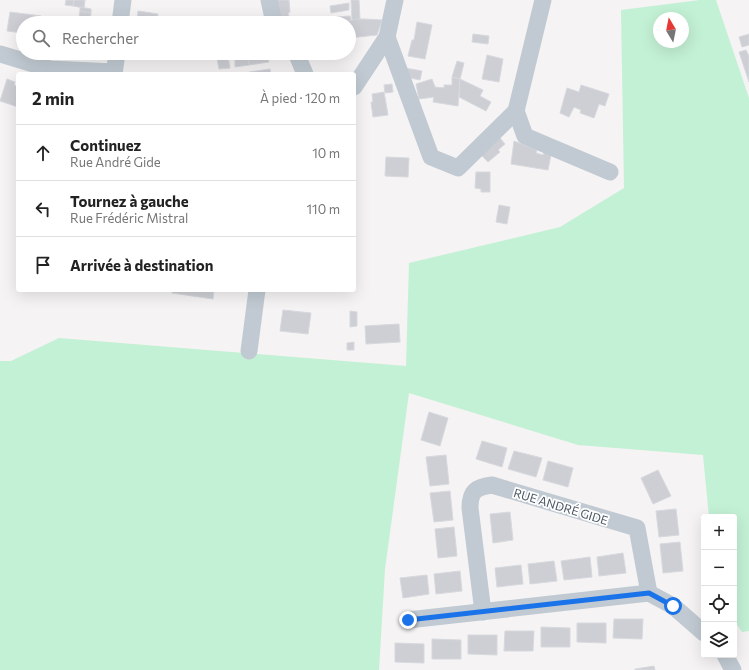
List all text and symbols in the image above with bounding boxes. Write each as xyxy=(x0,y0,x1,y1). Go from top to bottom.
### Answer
north arrow xyxy=(653,12,689,48)
search box xyxy=(16,16,356,60)
icon: search xyxy=(30,27,52,49)
text: Rechercher xyxy=(62,29,139,47)
text: 2 min xyxy=(32,88,74,109)
text: À pied · 120 m xyxy=(260,90,340,106)
text: Continuez xyxy=(70,136,141,154)
icon: ahead xyxy=(32,142,54,164)
text: 10 m xyxy=(312,145,340,161)
text: Rue André Gide xyxy=(70,154,161,170)
text: Tournez à gauche xyxy=(70,192,189,210)
icon: left xyxy=(32,198,54,220)
text: 110 m xyxy=(307,201,340,217)
text: Rue Frédéric Mistral xyxy=(70,210,188,226)
icon: arrive xyxy=(32,254,54,276)
text: Arrivée à destination xyxy=(70,256,213,274)
street label: RUE ANDRÉ GIDE xyxy=(512,485,610,527)
map controls xyxy=(701,514,737,658)
button: + xyxy=(701,514,737,550)
button: − xyxy=(701,550,737,586)
button: locate xyxy=(701,586,737,622)
route start xyxy=(664,597,682,615)
route end xyxy=(399,611,417,629)
button: layers xyxy=(701,622,737,658)

